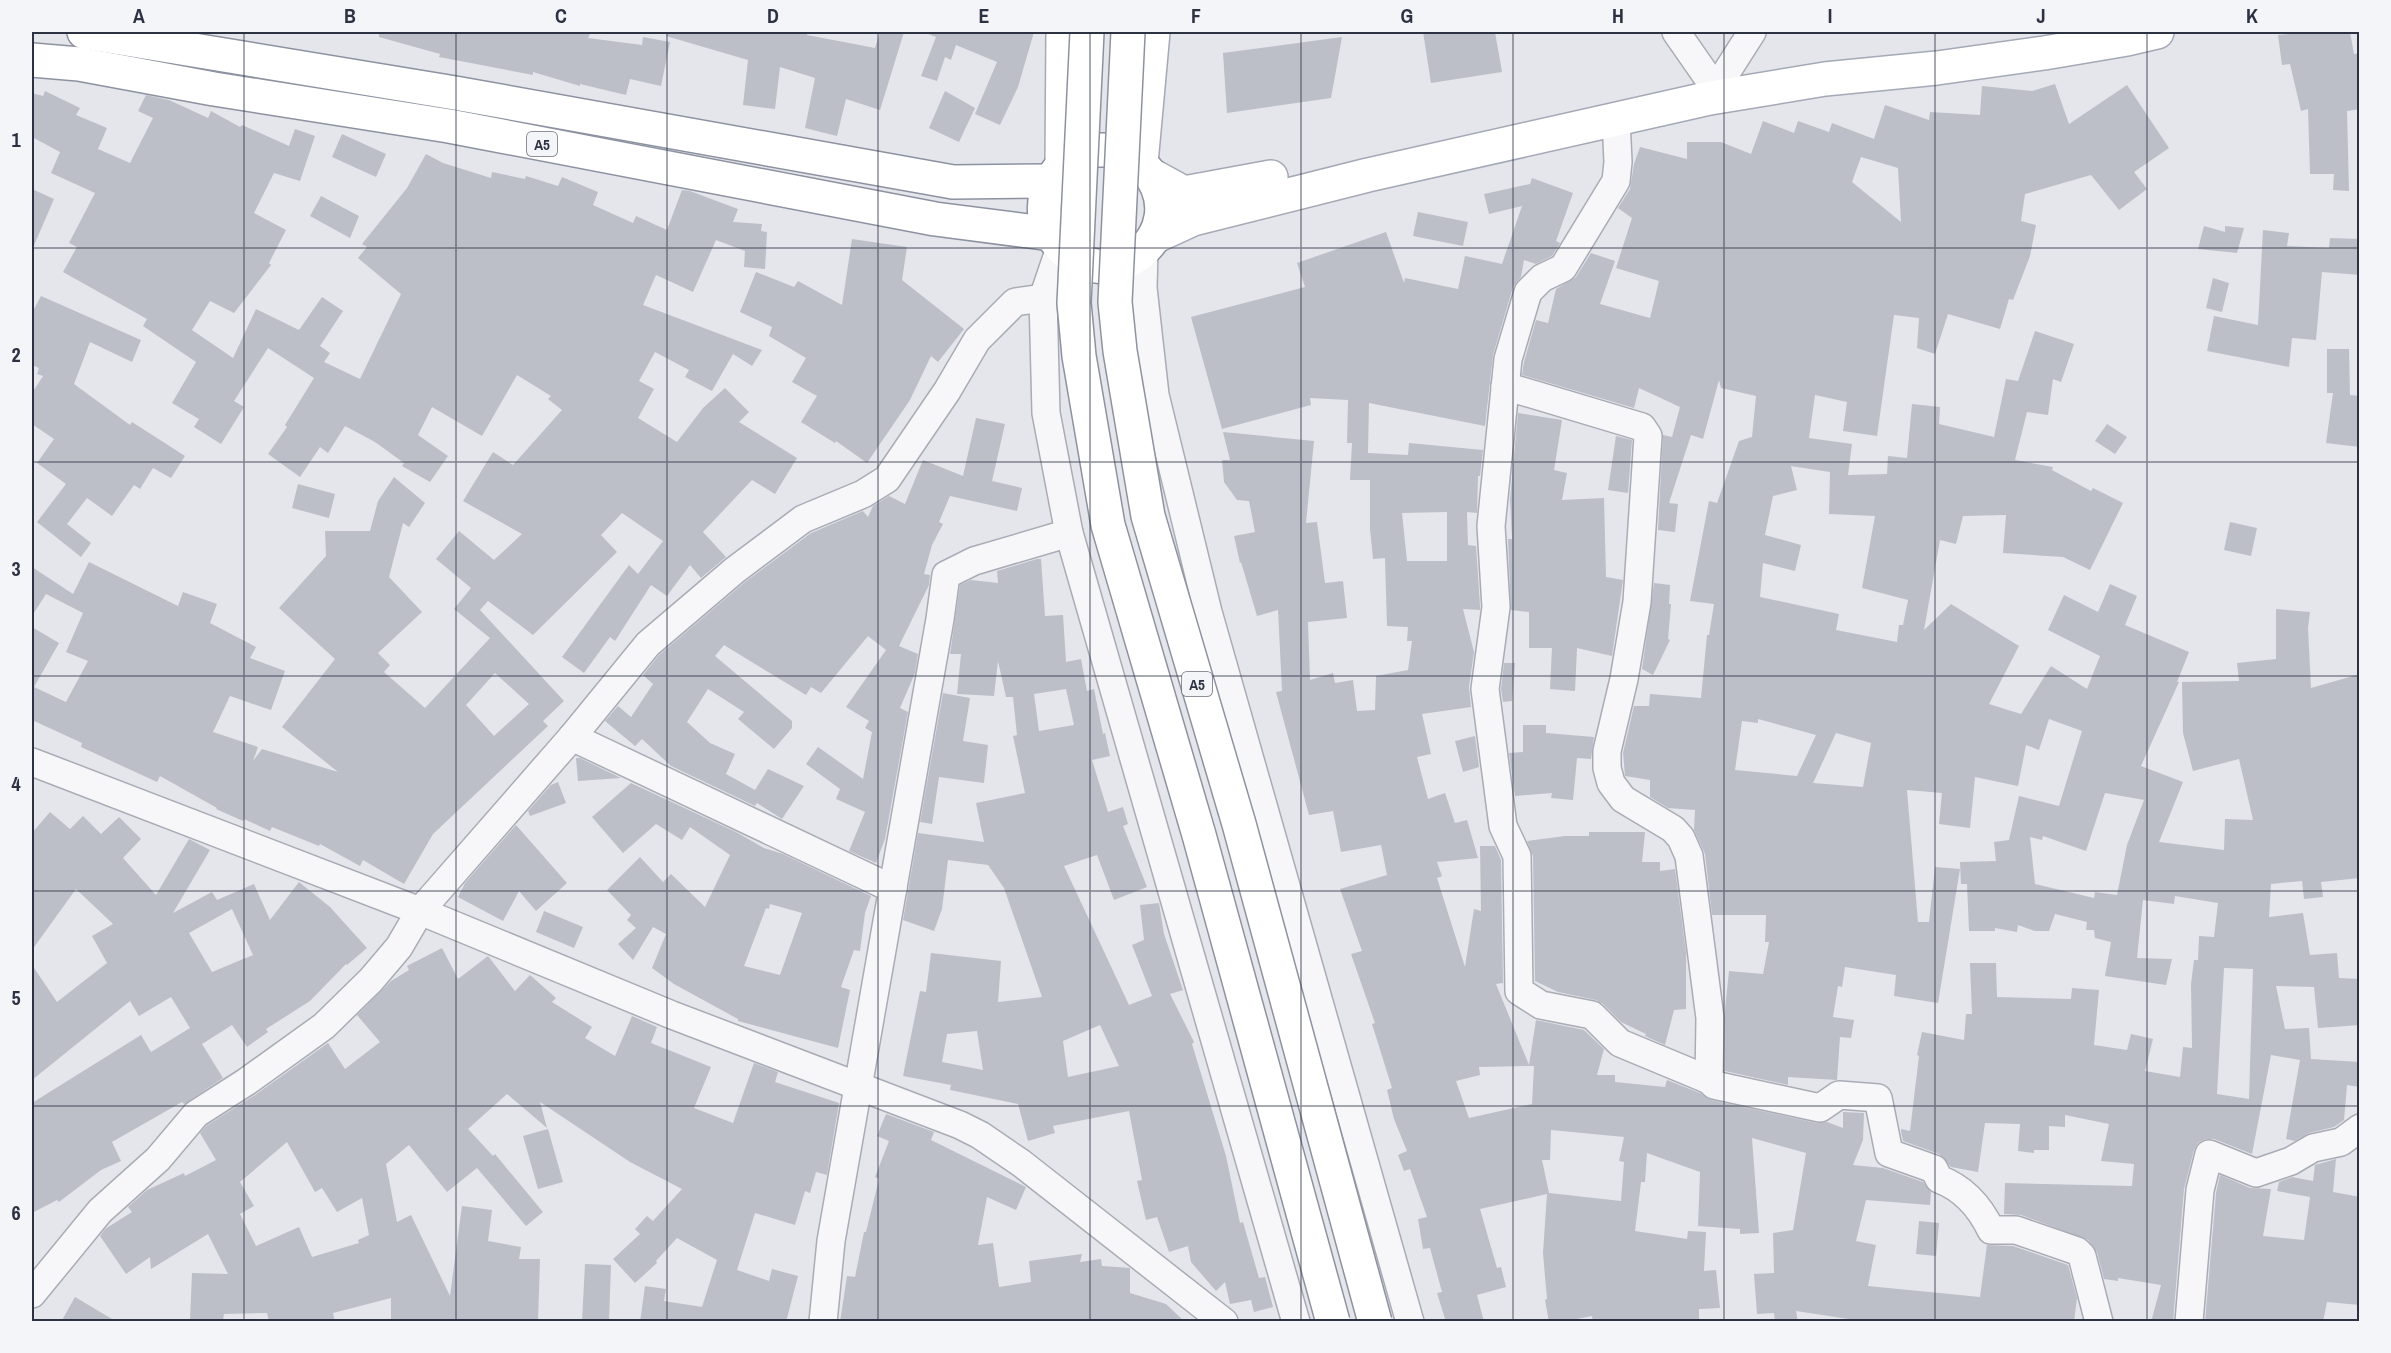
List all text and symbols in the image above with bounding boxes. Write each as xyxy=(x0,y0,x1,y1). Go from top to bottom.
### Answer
text: A xyxy=(133,2,145,29)
text: B xyxy=(344,2,356,29)
text: C xyxy=(555,2,567,29)
text: D xyxy=(767,2,779,29)
text: E xyxy=(979,2,990,29)
text: F xyxy=(1191,2,1201,29)
text: G xyxy=(1401,2,1413,29)
text: H xyxy=(1612,2,1624,29)
text: I xyxy=(1828,2,1832,29)
text: J xyxy=(2036,2,2046,29)
text: K xyxy=(2246,2,2258,29)
text: 1 xyxy=(11,126,21,153)
road number: A5 xyxy=(527,132,557,156)
text: 2 xyxy=(11,341,21,368)
text: 3 xyxy=(11,555,21,582)
road number: A5 xyxy=(1182,672,1212,696)
text: 4 xyxy=(11,770,21,797)
text: 5 xyxy=(11,984,21,1011)
text: 6 xyxy=(11,1199,21,1226)

